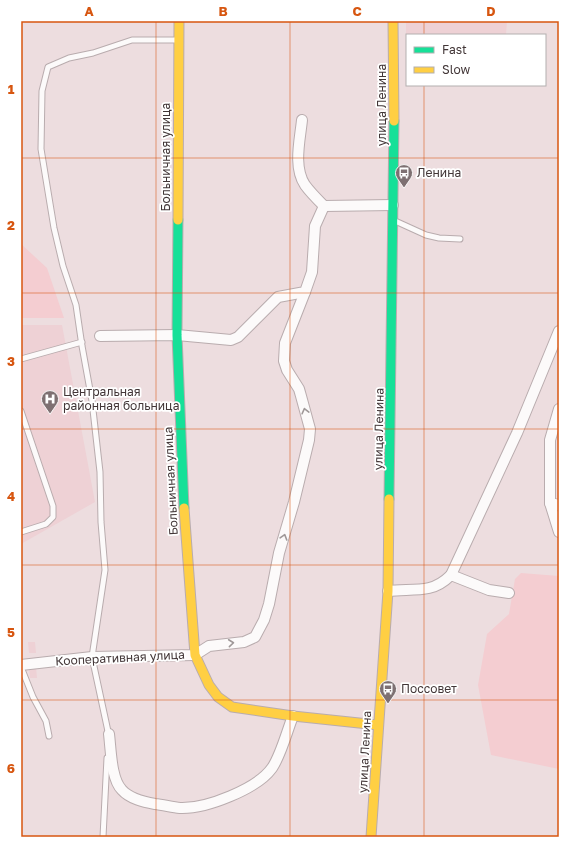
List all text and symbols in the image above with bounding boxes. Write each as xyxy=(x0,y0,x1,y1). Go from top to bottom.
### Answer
text: A xyxy=(84,3,94,19)
text: B xyxy=(218,3,228,19)
text: C xyxy=(352,3,362,19)
text: D xyxy=(486,3,496,19)
legend xyxy=(406,34,546,86)
text: Fast xyxy=(442,42,467,57)
text: Slow xyxy=(442,62,470,77)
street label: улица Ленина xyxy=(374,64,389,146)
text: 1 xyxy=(8,81,15,97)
street label: Больничная улица xyxy=(158,103,173,211)
bus stop icon: Ленина xyxy=(394,163,414,188)
place label: Ленина xyxy=(417,165,461,180)
text: 2 xyxy=(7,217,15,233)
text: 3 xyxy=(7,353,15,369)
place label: Центральная районная больница xyxy=(63,384,179,413)
street label: улица Ленина xyxy=(370,388,387,470)
hospital icon: Центральная районная больница xyxy=(40,389,60,414)
one-way arrow xyxy=(301,408,310,415)
street label: Больничная улица xyxy=(160,426,181,536)
text: 4 xyxy=(7,488,15,504)
one-way arrow xyxy=(279,534,288,541)
text: 5 xyxy=(7,624,15,640)
one-way arrow xyxy=(228,639,234,648)
street label: Кооперативная улица xyxy=(55,647,185,668)
bus stop icon: Поссовет xyxy=(378,679,398,704)
place label: Поссовет xyxy=(401,681,457,696)
street label: улица Ленина xyxy=(355,710,374,794)
text: 6 xyxy=(7,760,15,776)

